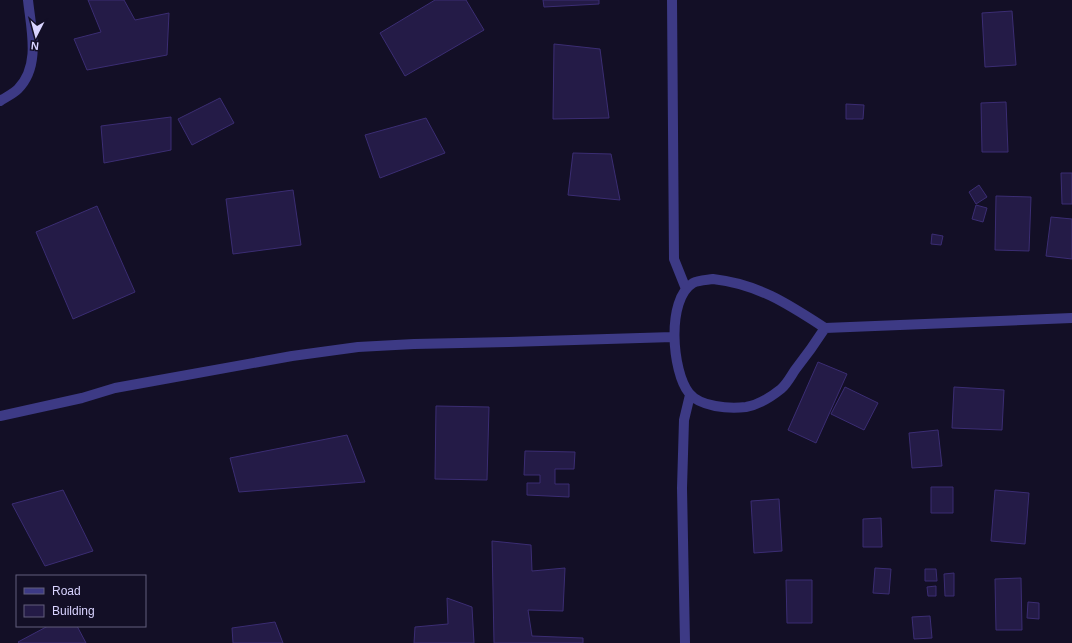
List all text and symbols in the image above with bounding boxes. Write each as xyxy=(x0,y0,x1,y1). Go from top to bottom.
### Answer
north arrow xyxy=(16,16,56,56)
text: N xyxy=(30,40,40,52)
legend xyxy=(16,575,146,627)
text: Road xyxy=(52,584,81,598)
text: Building xyxy=(52,604,95,618)

